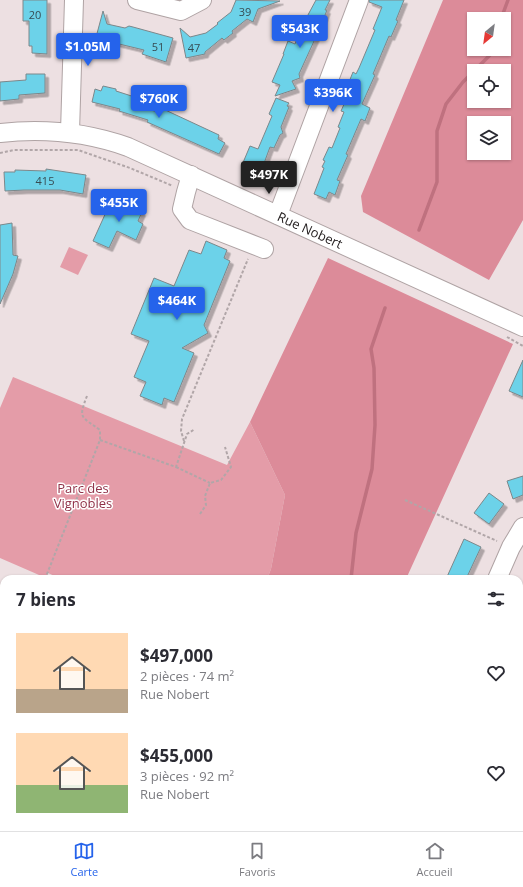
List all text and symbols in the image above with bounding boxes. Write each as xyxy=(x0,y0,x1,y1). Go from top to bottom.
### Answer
house number: 39 xyxy=(239,4,251,19)
house number: 20 xyxy=(29,7,41,22)
north arrow xyxy=(467,12,511,56)
map controls xyxy=(467,12,511,160)
pin: $543K xyxy=(272,15,328,49)
text: $543K xyxy=(281,19,319,37)
pin: $1.05M xyxy=(55,33,121,67)
text: $1.05M xyxy=(65,37,111,55)
house number: 51 xyxy=(152,39,164,54)
house number: 47 xyxy=(188,40,200,55)
button: locate xyxy=(467,64,511,108)
pin: $396K xyxy=(305,79,361,113)
text: $396K xyxy=(314,83,352,101)
pin: $760K xyxy=(131,85,187,119)
text: $760K xyxy=(140,89,178,107)
button: layers xyxy=(467,116,511,160)
pin: $497K xyxy=(241,161,297,195)
text: $497K xyxy=(250,165,288,183)
house number: 415 xyxy=(36,173,54,188)
pin: $455K xyxy=(91,189,147,223)
text: $455K xyxy=(100,193,138,211)
street label: Rue Nobert xyxy=(275,207,346,253)
pin: $464K xyxy=(149,287,205,321)
text: $464K xyxy=(158,291,196,309)
park label: Parc des Vignobles xyxy=(54,479,112,512)
text: 7 biens xyxy=(16,588,76,611)
icon: filters xyxy=(485,588,507,610)
text: $497,000 xyxy=(140,644,213,667)
icon: home xyxy=(48,649,96,697)
icon: heart xyxy=(485,662,507,684)
text: 2 pièces · 74 m² xyxy=(140,667,234,685)
text: Rue Nobert xyxy=(140,685,209,703)
text: $455,000 xyxy=(140,744,213,767)
icon: home xyxy=(48,749,96,797)
icon: heart xyxy=(485,762,507,784)
text: 3 pièces · 92 m² xyxy=(140,767,234,785)
text: Rue Nobert xyxy=(140,785,209,803)
tab: Carte xyxy=(70,840,98,879)
tab: Favoris xyxy=(239,840,276,879)
tab: Accueil xyxy=(417,840,453,879)

